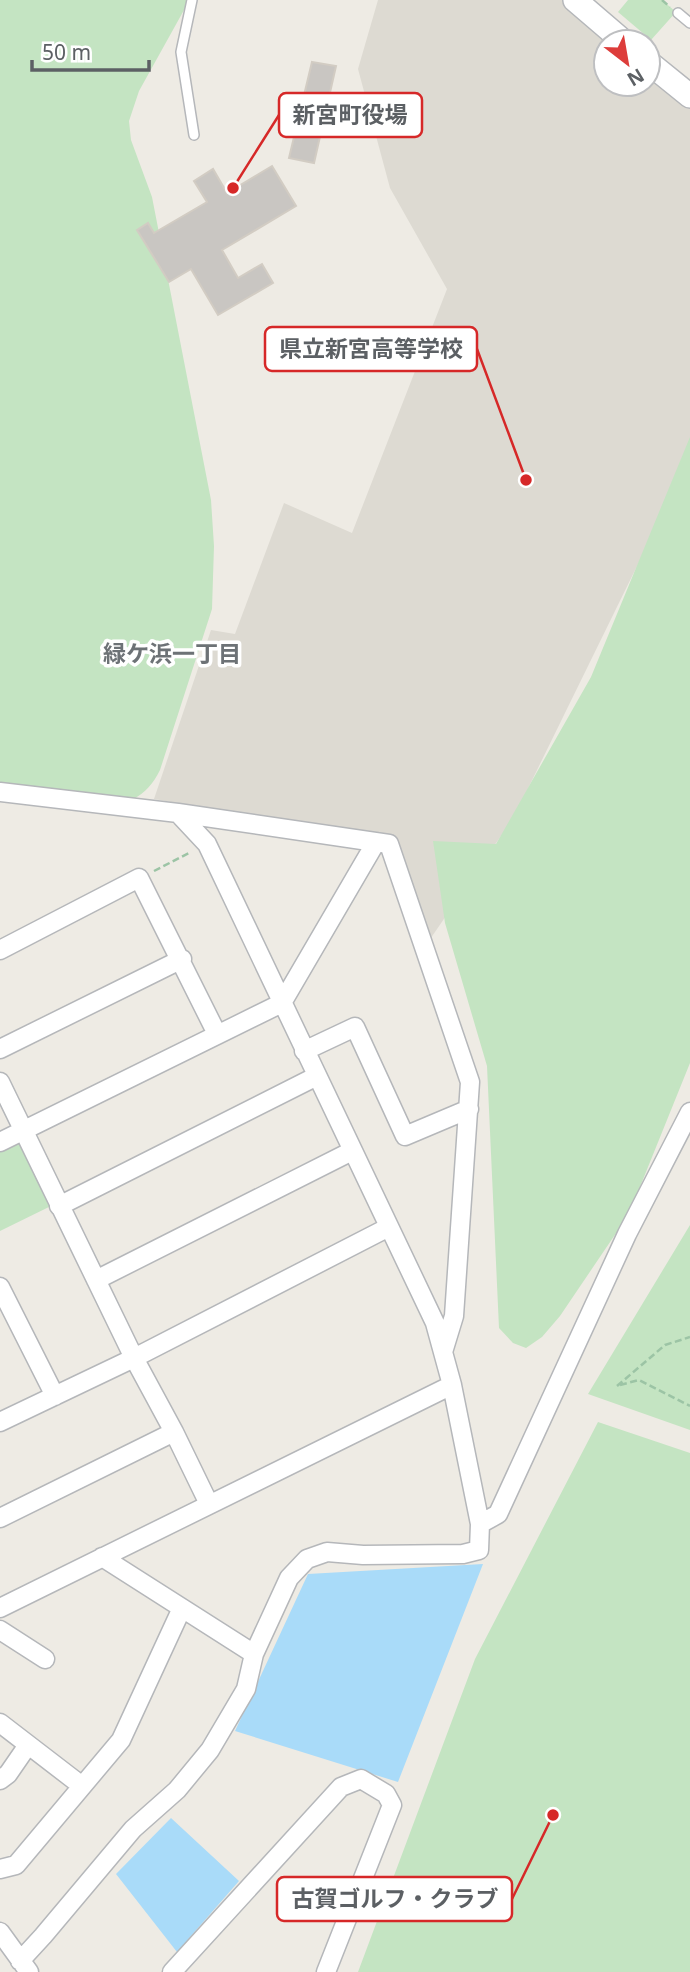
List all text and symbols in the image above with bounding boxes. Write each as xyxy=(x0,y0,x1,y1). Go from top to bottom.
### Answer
scale bar xyxy=(32,28,149,72)
north arrow xyxy=(592,28,662,98)
text: 50 m xyxy=(42,38,91,66)
text: N xyxy=(622,62,649,93)
callout: 新宮町役場 xyxy=(279,93,422,137)
text: 新宮町役場 xyxy=(293,98,408,130)
callout: 県立新宮高等学校 xyxy=(265,327,477,371)
text: 県立新宮高等学校 xyxy=(279,332,463,364)
district label: 緑ケ浜一丁目 xyxy=(103,637,241,669)
callout: 古賀ゴルフ・クラブ xyxy=(277,1877,512,1921)
text: 古賀ゴルフ・クラブ xyxy=(292,1882,499,1914)

